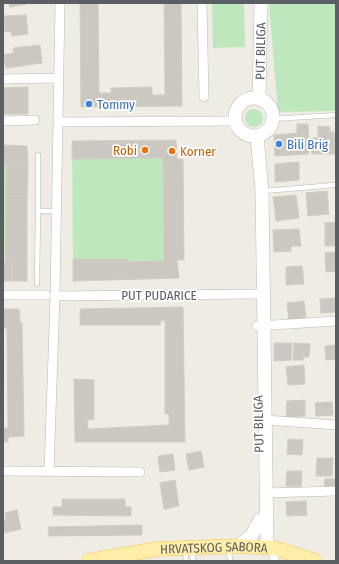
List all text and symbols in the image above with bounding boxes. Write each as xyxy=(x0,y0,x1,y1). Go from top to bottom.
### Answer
street label: PUT BILIGA xyxy=(252,22,269,80)
place label: Tommy xyxy=(97,97,135,112)
marker: Tommy xyxy=(84,99,94,109)
place label: Bili Brig xyxy=(287,137,329,152)
marker: Bili Brig xyxy=(274,139,284,149)
place label: Robi xyxy=(113,143,137,158)
place label: Korner xyxy=(180,144,216,159)
marker: Robi xyxy=(140,145,150,155)
marker: Korner xyxy=(167,146,177,156)
street label: PUT PUDARICE xyxy=(121,288,197,303)
street label: PUT BILIGA xyxy=(250,395,267,453)
street label: HRVATSKOG SABORA xyxy=(160,539,268,557)

